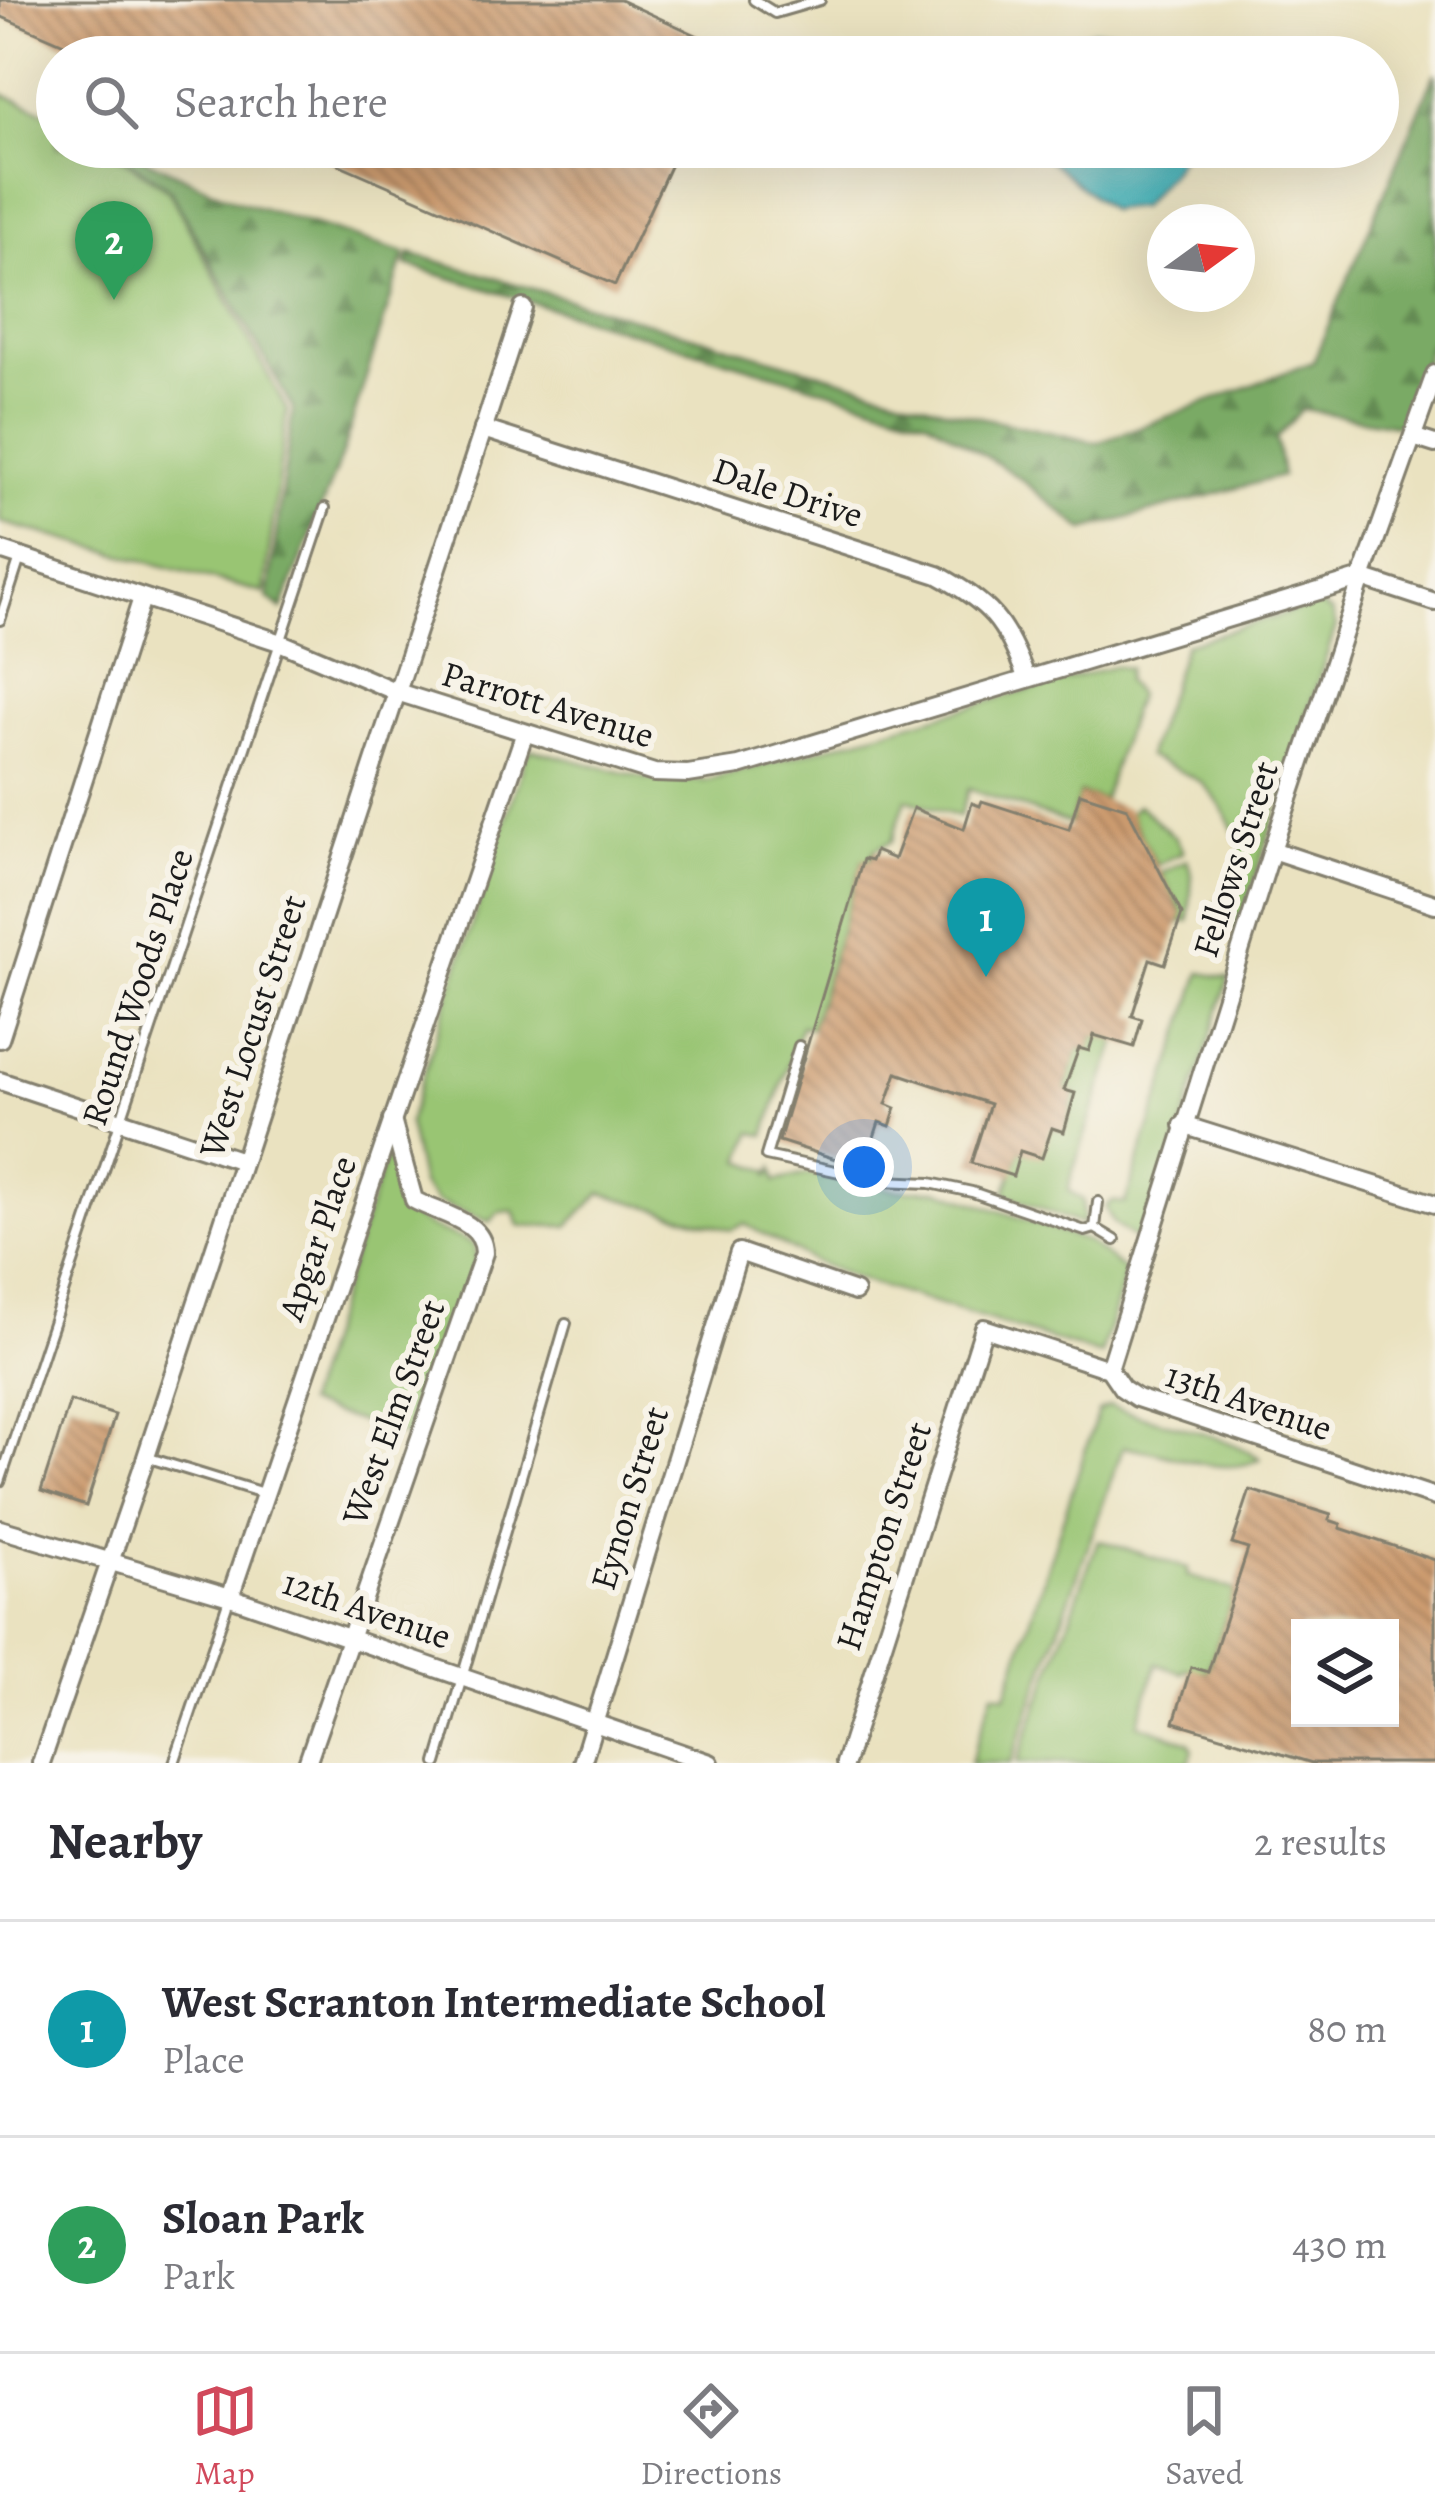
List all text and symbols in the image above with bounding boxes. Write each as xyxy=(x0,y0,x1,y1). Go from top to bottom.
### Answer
search box xyxy=(36,36,1399,168)
icon: search xyxy=(78,69,144,135)
text: Search here xyxy=(174,71,388,133)
pin: 2 xyxy=(75,201,153,300)
north arrow xyxy=(1147,204,1255,312)
street label: Dale Drive xyxy=(707,445,869,539)
street label: Parrott Avenue xyxy=(436,649,660,759)
street label: Fellows Street xyxy=(1180,755,1290,963)
street label: Round Woods Place xyxy=(69,842,205,1132)
pin: 1 xyxy=(947,878,1025,977)
street label: West Locust Street xyxy=(186,888,318,1165)
your location xyxy=(834,1137,894,1197)
street label: Apgar Place xyxy=(266,1149,368,1328)
street label: West Elm Street xyxy=(329,1293,456,1532)
street label: 13th Avenue xyxy=(1159,1350,1339,1452)
street label: Eynon Street xyxy=(578,1400,680,1596)
street label: Hampton Street xyxy=(823,1415,943,1656)
street label: 12th Avenue xyxy=(276,1557,458,1661)
map controls xyxy=(1291,1619,1399,1727)
button: layers xyxy=(1291,1619,1399,1727)
text: Nearby xyxy=(48,1806,202,1876)
text: 2 results xyxy=(1254,1815,1387,1868)
text: West Scranton Intermediate School xyxy=(162,1971,826,2033)
text: 1 xyxy=(80,2002,94,2055)
text: 80 m xyxy=(1307,2002,1387,2055)
text: Place xyxy=(162,2033,245,2086)
text: Sloan Park xyxy=(162,2187,364,2249)
text: 2 xyxy=(78,2218,96,2271)
text: 430 m xyxy=(1292,2218,1387,2271)
text: Park xyxy=(162,2249,235,2302)
tab: Map xyxy=(192,2378,258,2495)
tab: Directions xyxy=(641,2378,782,2495)
tab: Saved xyxy=(1165,2378,1243,2495)

